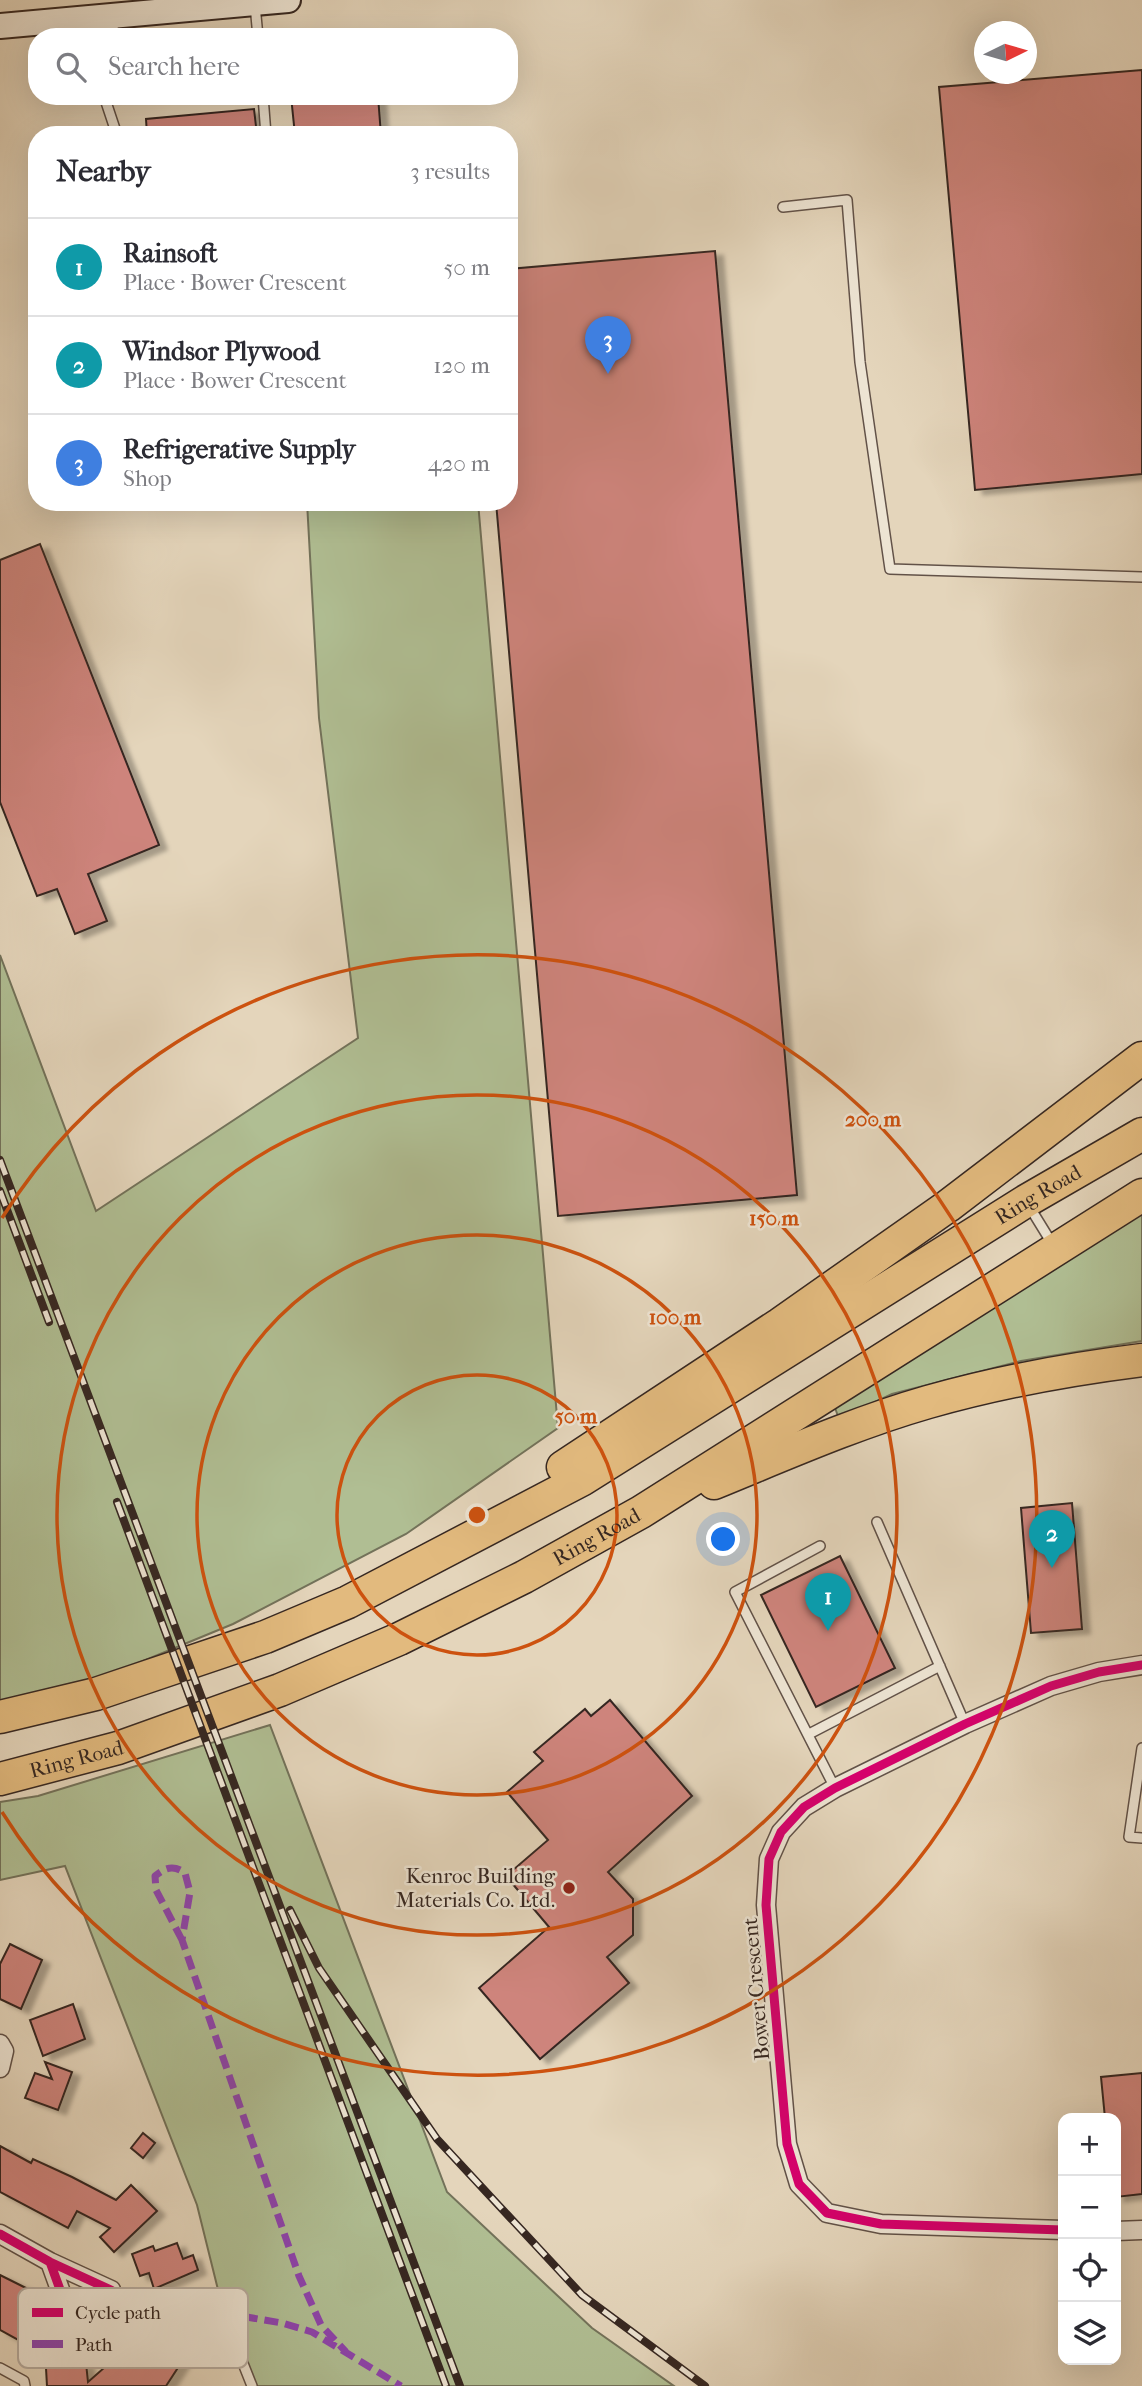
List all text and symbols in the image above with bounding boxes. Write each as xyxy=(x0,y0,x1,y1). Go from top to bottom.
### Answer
north arrow xyxy=(974,21,1037,84)
search box xyxy=(28,28,518,105)
icon: search xyxy=(52,48,90,86)
text: Search here xyxy=(108,51,240,82)
text: Nearby xyxy=(56,154,151,189)
text: 3 results xyxy=(410,158,490,185)
text: Rainsoft xyxy=(123,238,218,269)
text: 1 xyxy=(75,254,83,281)
text: 50 m xyxy=(443,254,490,281)
text: Place · Bower Crescent xyxy=(123,269,347,296)
pin: 3 xyxy=(585,316,631,374)
text: Windsor Plywood xyxy=(123,336,320,367)
text: 2 xyxy=(73,352,85,379)
text: 120 m xyxy=(433,352,490,379)
text: Place · Bower Crescent xyxy=(123,367,347,394)
text: Refrigerative Supply xyxy=(123,434,355,465)
text: 3 xyxy=(74,450,84,477)
text: 420 m xyxy=(428,450,490,477)
text: Shop xyxy=(123,465,172,492)
text: 200 m xyxy=(845,1107,902,1131)
street label: Ring Road xyxy=(990,1159,1086,1229)
text: 150 m xyxy=(749,1206,800,1230)
text: 100 m xyxy=(649,1305,702,1329)
text: 50 m xyxy=(555,1404,598,1428)
centre of rings xyxy=(465,1503,489,1527)
street label: Ring Road xyxy=(549,1503,645,1571)
pin: 2 xyxy=(1029,1510,1075,1568)
your location xyxy=(706,1522,740,1556)
pin: 1 xyxy=(805,1573,851,1631)
street label: Ring Road xyxy=(27,1735,127,1783)
place label: Kenroc Building Materials Co. Ltd. xyxy=(396,1864,556,1912)
marker: Kenroc Building Materials Co. Ltd. xyxy=(561,1880,577,1896)
street label: Bower Crescent xyxy=(738,1916,774,2061)
map controls xyxy=(1058,2113,1121,2365)
button: + xyxy=(1058,2113,1121,2176)
button: − xyxy=(1058,2176,1121,2239)
button: locate xyxy=(1058,2239,1121,2302)
legend xyxy=(18,2288,248,2368)
text: Cycle path xyxy=(75,2302,161,2324)
button: layers xyxy=(1058,2302,1121,2365)
text: Path xyxy=(75,2334,113,2356)

